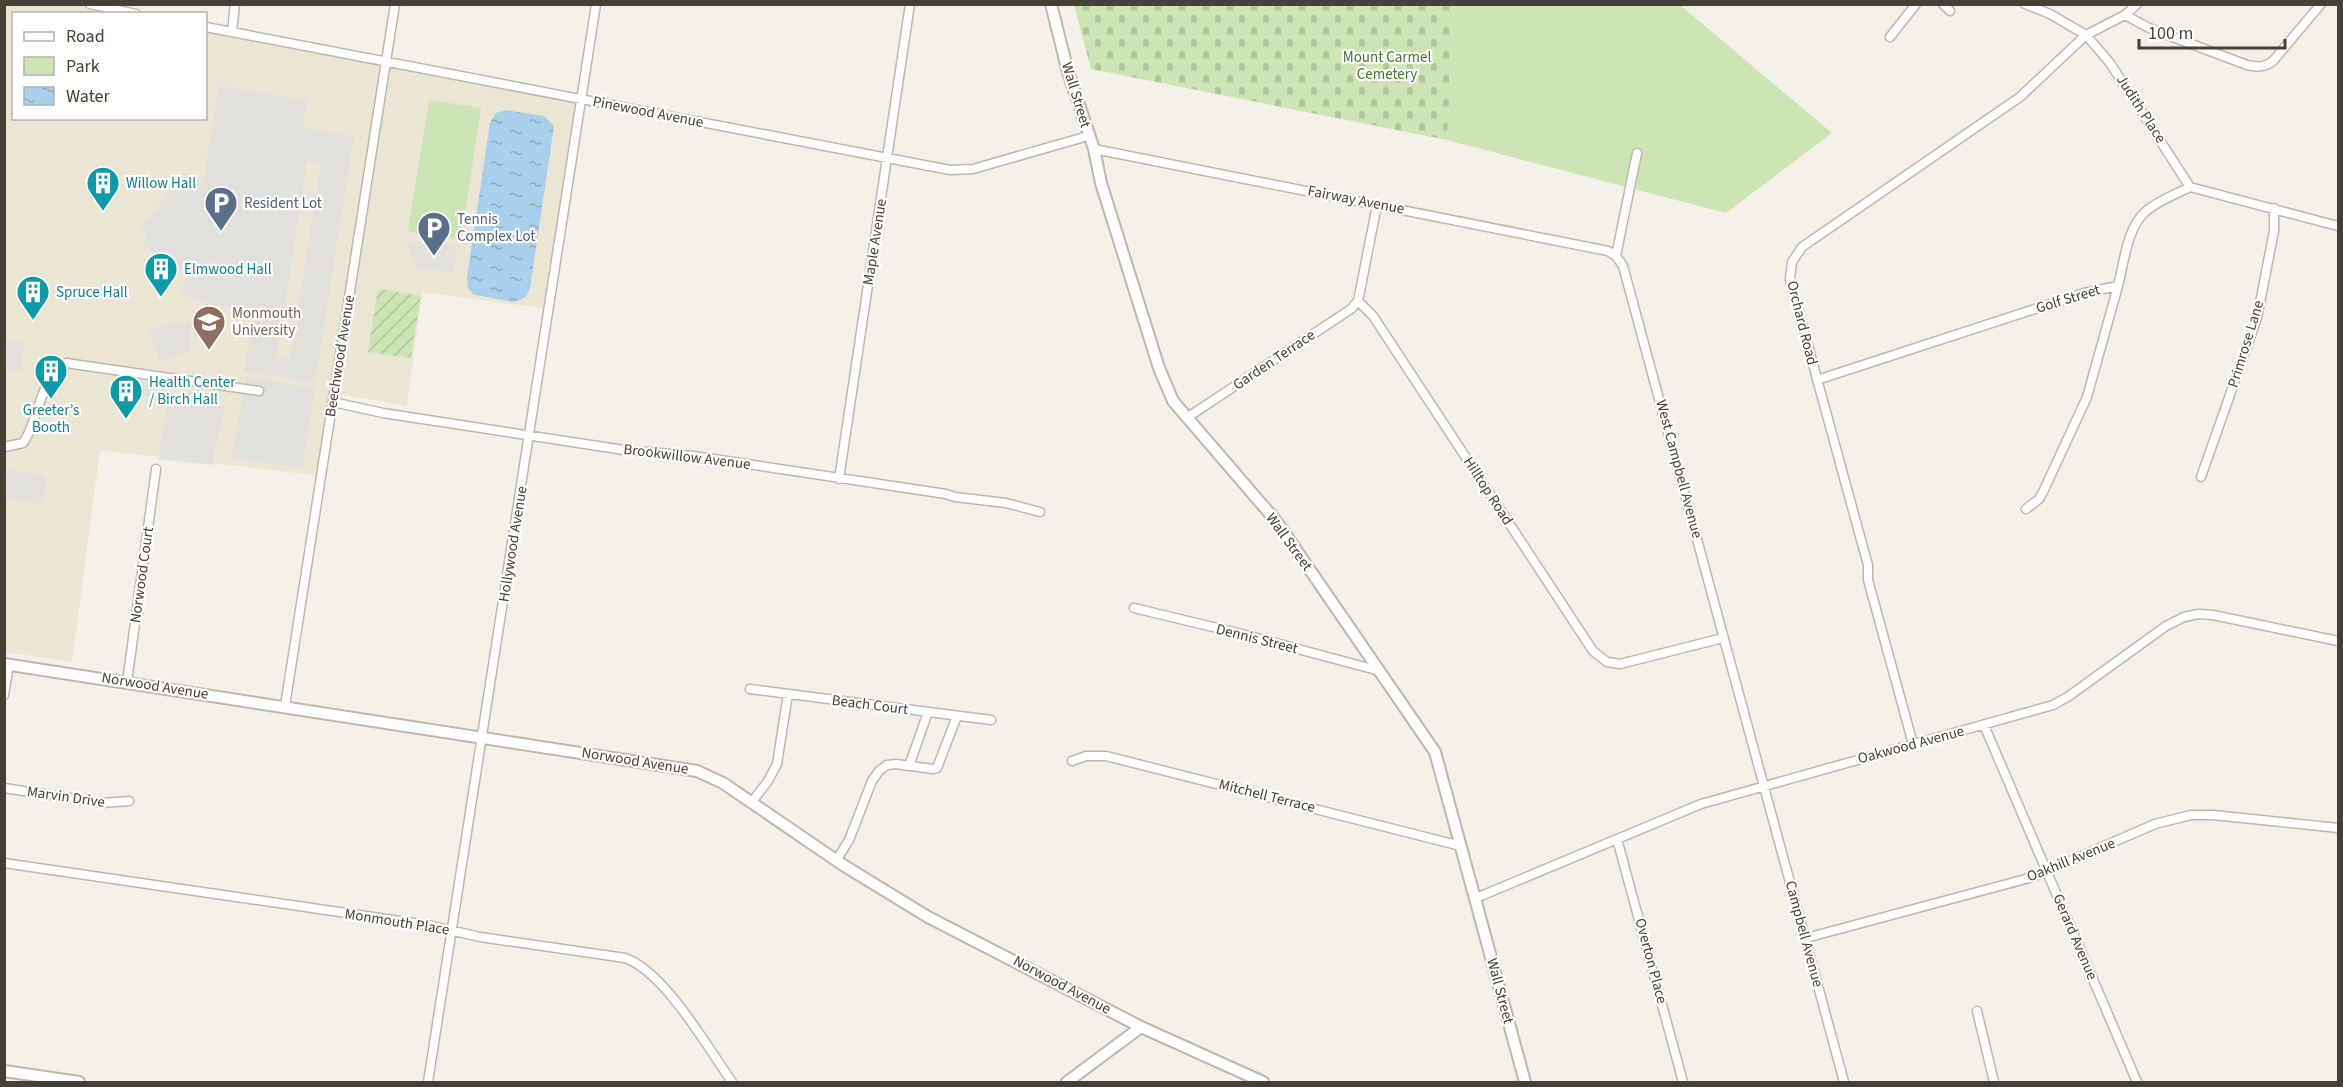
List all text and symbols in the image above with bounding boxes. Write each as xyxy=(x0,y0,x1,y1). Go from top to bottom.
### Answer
legend xyxy=(12,12,207,120)
scale bar xyxy=(2139,12,2284,50)
text: 100 m xyxy=(2148,21,2193,46)
text: Road xyxy=(66,24,105,49)
park label: Mount Carmel Cemetery xyxy=(1343,47,1431,85)
text: Park xyxy=(66,54,100,79)
street label: Wall Street xyxy=(1056,60,1096,130)
street label: Judith Place xyxy=(2111,71,2171,147)
text: Water xyxy=(66,84,110,109)
street label: Pinewood Avenue xyxy=(591,91,705,133)
building icon: Willow Hall xyxy=(85,165,121,212)
place label: Willow Hall xyxy=(126,173,196,194)
street label: Fairway Avenue xyxy=(1306,180,1406,220)
parking icon: Resident Lot xyxy=(203,185,239,232)
place label: Resident Lot xyxy=(244,193,322,214)
street label: Maple Avenue xyxy=(858,197,892,287)
place label: Tennis Complex Lot xyxy=(457,209,535,247)
parking icon: Tennis Complex Lot xyxy=(416,210,452,257)
building icon: Elmwood Hall xyxy=(143,251,179,298)
place label: Elmwood Hall xyxy=(184,259,272,280)
building icon: Spruce Hall xyxy=(15,274,51,321)
street label: Orchard Road xyxy=(1781,279,1823,367)
street label: Golf Street xyxy=(2033,279,2103,319)
place label: Spruce Hall xyxy=(56,282,128,303)
street label: Beechwood Avenue xyxy=(320,293,360,419)
street label: Primrose Lane xyxy=(2223,298,2269,390)
place label: Monmouth University xyxy=(232,303,301,341)
school or university icon: Monmouth University xyxy=(191,304,227,351)
street label: Garden Terrace xyxy=(1229,325,1319,395)
building icon: Greeter’s Booth xyxy=(33,353,69,400)
place label: Health Center / Birch Hall xyxy=(149,372,236,410)
building icon: Health Center / Birch Hall xyxy=(108,373,144,420)
street label: West Campbell Avenue xyxy=(1650,397,1708,541)
place label: Greeter’s Booth xyxy=(23,400,79,438)
street label: Brookwillow Avenue xyxy=(622,439,752,475)
street label: Hilltop Road xyxy=(1458,453,1518,529)
street label: Hollywood Avenue xyxy=(493,485,533,603)
street label: Wall Street xyxy=(1261,509,1317,575)
street label: Norwood Court xyxy=(125,526,159,624)
street label: Dennis Street xyxy=(1214,619,1300,659)
street label: Norwood Avenue xyxy=(100,667,210,705)
street label: Beach Court xyxy=(831,690,909,720)
street label: Oakwood Avenue xyxy=(1855,721,1967,769)
street label: Norwood Avenue xyxy=(580,742,690,780)
street label: Mitchell Terrace xyxy=(1217,774,1317,818)
street label: Marvin Drive xyxy=(26,781,106,813)
street label: Oakhill Avenue xyxy=(2024,833,2118,887)
street label: Campbell Avenue xyxy=(1780,878,1828,990)
street label: Gerard Avenue xyxy=(2047,891,2103,983)
street label: Monmouth Place xyxy=(343,903,451,941)
street label: Overton Place xyxy=(1630,916,1672,1006)
street label: Norwood Avenue xyxy=(1009,950,1115,1020)
street label: Wall Street xyxy=(1481,956,1519,1026)

